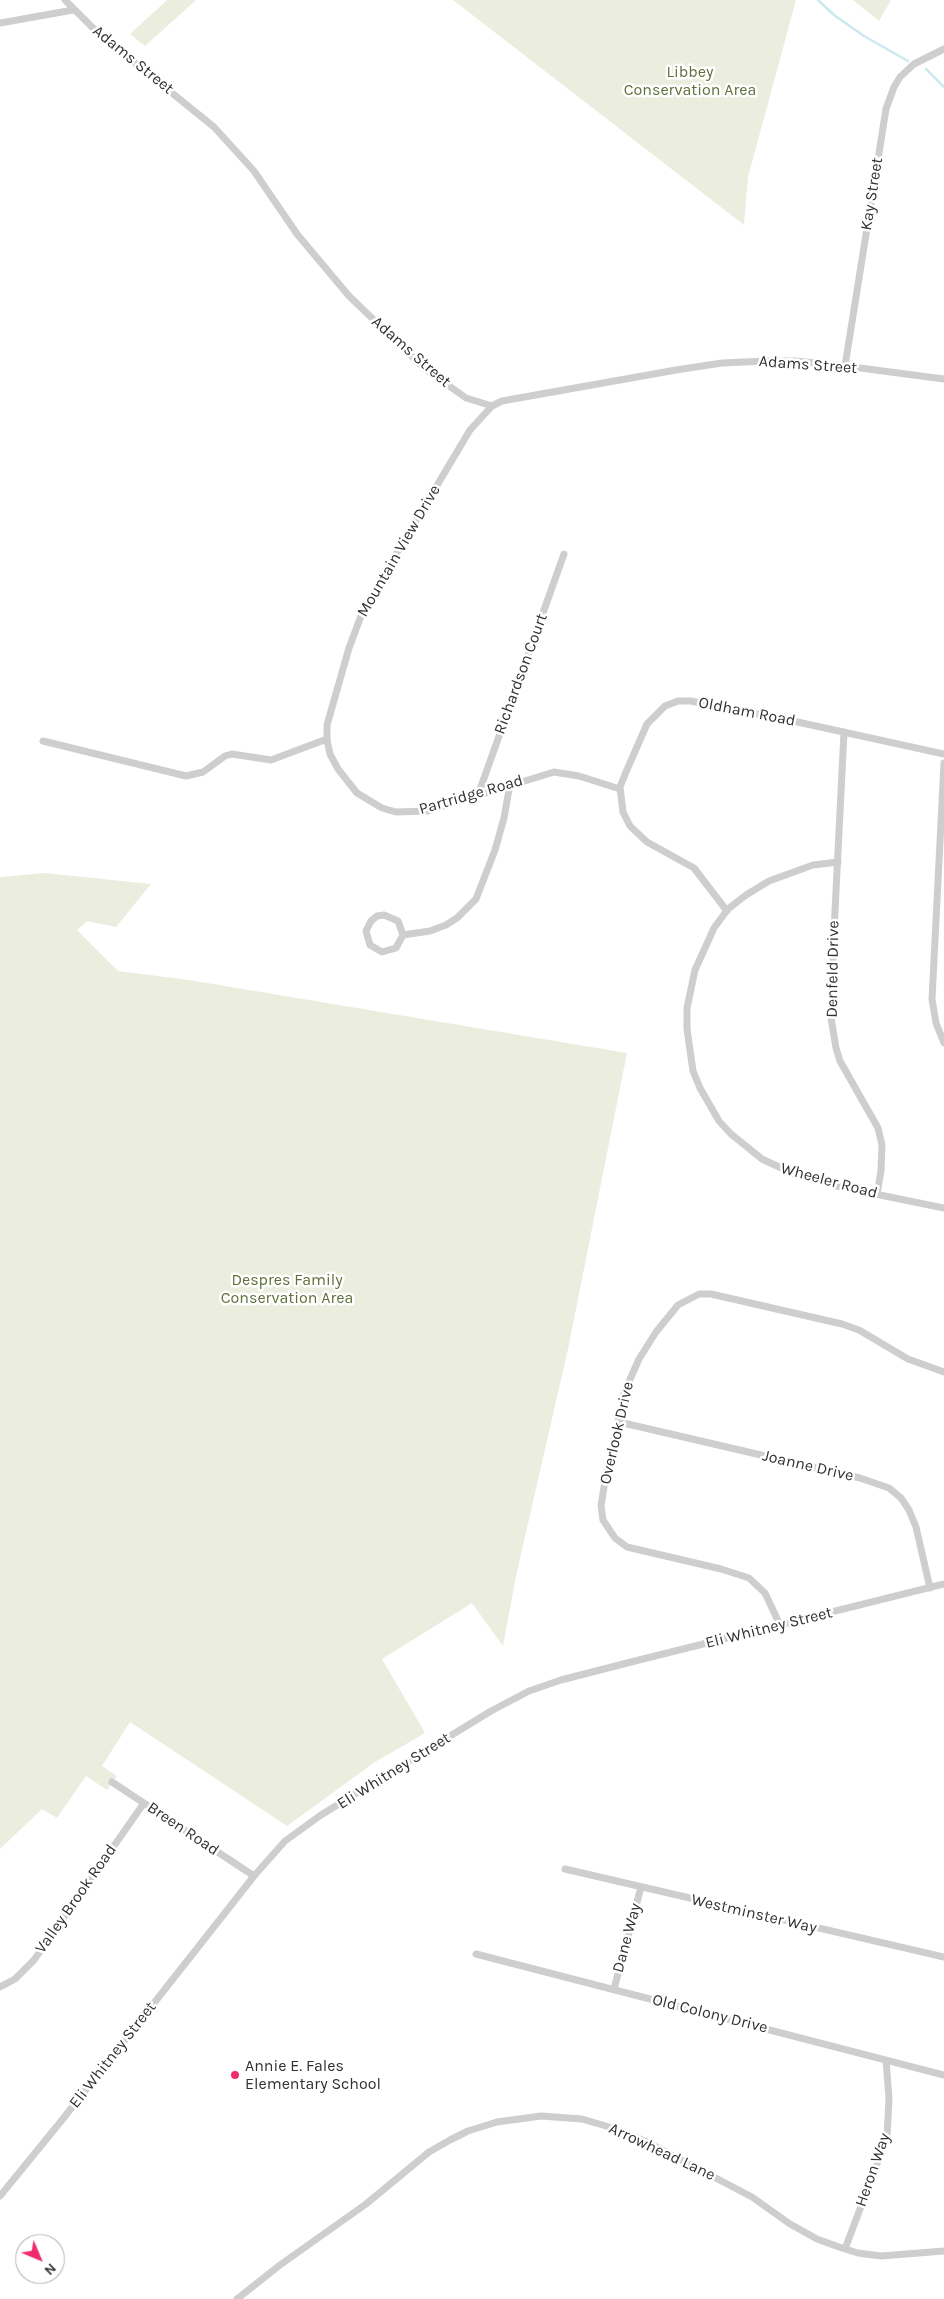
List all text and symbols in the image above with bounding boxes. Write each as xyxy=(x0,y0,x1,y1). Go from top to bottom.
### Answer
street label: Adams Street xyxy=(89,22,177,98)
park label: Libbey Conservation Area xyxy=(624,62,756,100)
street label: Kay Street xyxy=(857,156,887,232)
street label: Adams Street xyxy=(368,312,454,392)
street label: Adams Street xyxy=(758,352,858,378)
street label: Mountain View Drive xyxy=(353,481,445,621)
street label: Richardson Court xyxy=(490,611,552,737)
street label: Oldham Road xyxy=(697,693,797,731)
street label: Partridge Road xyxy=(417,771,525,819)
street label: Denfeld Drive xyxy=(823,920,843,1018)
street label: Wheeler Road xyxy=(778,1159,880,1203)
park label: Despres Family Conservation Area xyxy=(221,1270,353,1308)
street label: Overlook Drive xyxy=(596,1380,638,1486)
street label: Joanne Drive xyxy=(761,1446,855,1486)
street label: Eli Whitney Street xyxy=(704,1603,834,1653)
street label: Eli Whitney Street xyxy=(334,1728,454,1814)
street label: Breen Road xyxy=(143,1798,223,1860)
street label: Valley Brook Road xyxy=(31,1841,121,1957)
street label: Westminster Way xyxy=(689,1890,819,1938)
street label: Dane Way xyxy=(609,1901,645,1975)
street label: Old Colony Drive xyxy=(650,1990,770,2038)
street label: Eli Whitney Street xyxy=(65,1998,161,2112)
place label: Annie E. Fales Elementary School xyxy=(245,2056,381,2094)
marker: Annie E. Fales Elementary School xyxy=(229,2069,241,2081)
street label: Arrowhead Lane xyxy=(606,2119,718,2185)
street label: Heron Way xyxy=(851,2130,895,2210)
north arrow xyxy=(15,2234,65,2284)
text: N xyxy=(41,2260,60,2279)

